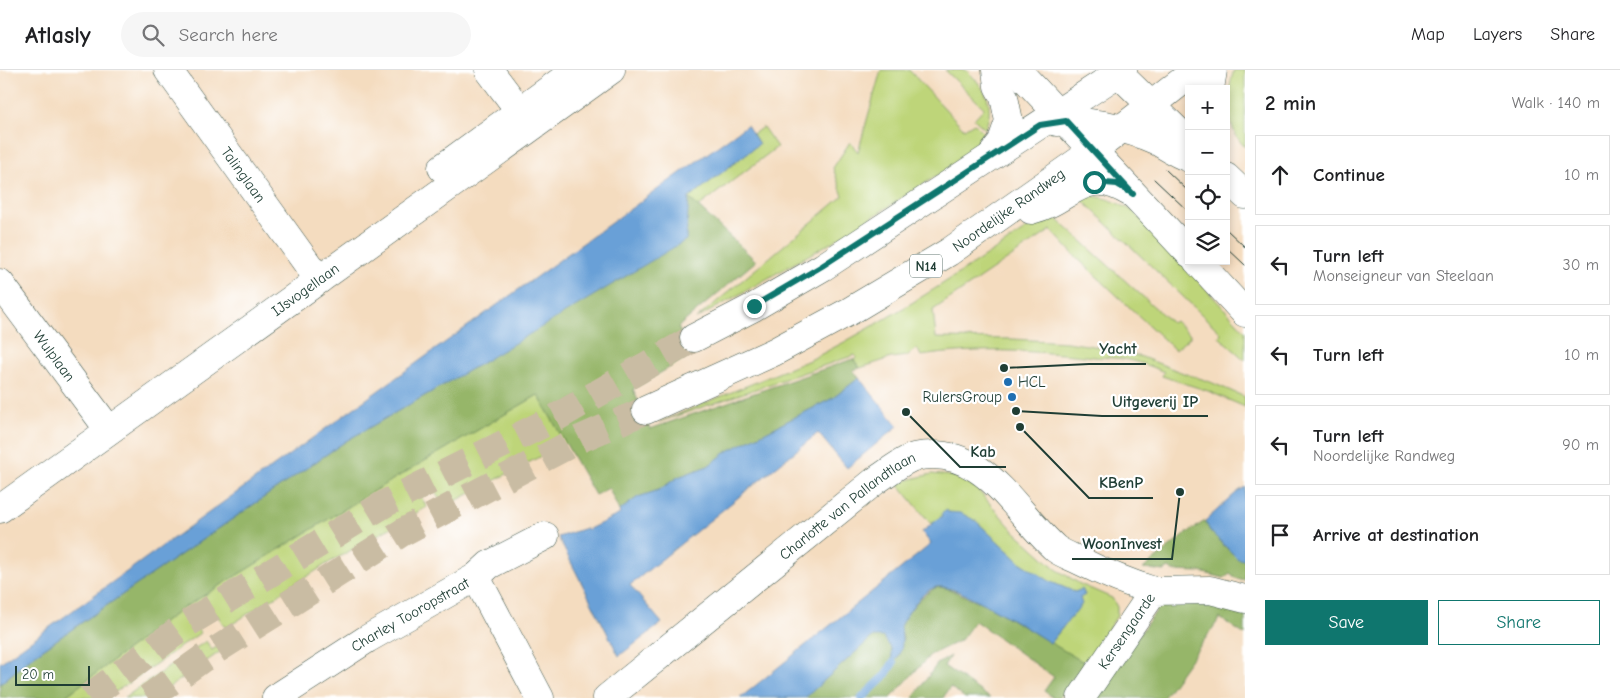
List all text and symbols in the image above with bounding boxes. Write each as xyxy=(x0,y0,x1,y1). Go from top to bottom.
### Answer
search box xyxy=(121,12,471,57)
text: Atlasly xyxy=(25,21,91,49)
icon: search xyxy=(139,21,167,49)
text: Search here xyxy=(179,24,278,46)
text: Map xyxy=(1411,24,1445,45)
text: Layers xyxy=(1473,24,1522,45)
text: Share xyxy=(1550,24,1595,45)
map controls xyxy=(1185,85,1230,265)
button: + xyxy=(1185,85,1230,130)
text: 2 min xyxy=(1265,91,1316,115)
text: Walk · 140 m xyxy=(1512,94,1600,112)
button: − xyxy=(1185,130,1230,175)
street label: Talinglaan xyxy=(217,143,269,206)
icon: ahead xyxy=(1266,161,1294,189)
street label: Noordelijke Randweg xyxy=(949,164,1068,256)
text: Continue xyxy=(1313,164,1385,186)
text: 10 m xyxy=(1564,166,1599,184)
route start xyxy=(1083,171,1106,194)
button: locate xyxy=(1185,175,1230,220)
button: layers xyxy=(1185,220,1230,265)
text: Turn left xyxy=(1313,245,1384,267)
icon: left xyxy=(1266,251,1294,279)
road number: N14 xyxy=(910,255,942,278)
text: 30 m xyxy=(1563,256,1599,274)
street label: IJsvogellaan xyxy=(268,259,343,320)
text: Monseigneur van Steelaan xyxy=(1313,267,1494,285)
route end xyxy=(743,295,766,318)
street label: Wulplaan xyxy=(29,327,79,385)
callout: Yacht xyxy=(1089,333,1146,364)
text: Yacht xyxy=(1099,340,1138,358)
icon: left xyxy=(1266,341,1294,369)
text: Turn left xyxy=(1313,344,1384,366)
text: 10 m xyxy=(1564,346,1599,364)
place label: HCL xyxy=(1018,373,1046,391)
marker: HCL xyxy=(1002,376,1014,388)
callout: Uitgeverij IP xyxy=(1102,385,1208,416)
place label: RulersGroup xyxy=(922,388,1002,406)
marker: RulersGroup xyxy=(1006,391,1018,403)
text: Uitgeverij IP xyxy=(1112,393,1198,411)
text: Turn left xyxy=(1313,425,1384,447)
icon: left xyxy=(1266,431,1294,459)
callout: Kab xyxy=(960,436,1006,467)
text: 90 m xyxy=(1562,436,1599,454)
text: Kab xyxy=(970,443,996,461)
text: Noordelijke Randweg xyxy=(1313,447,1455,465)
street label: Charlotte van Pallandtlaan xyxy=(776,448,918,564)
callout: KBenP xyxy=(1089,467,1153,498)
text: KBenP xyxy=(1099,474,1143,492)
icon: arrive xyxy=(1266,521,1294,549)
text: Arrive at destination xyxy=(1313,524,1479,546)
callout: WoonInvest xyxy=(1072,528,1172,559)
text: WoonInvest xyxy=(1082,535,1163,553)
street label: Charley Tooropstraat xyxy=(348,573,473,656)
street label: Kersengaarde xyxy=(1094,589,1159,673)
button: Save xyxy=(1265,600,1428,645)
button: Share xyxy=(1438,600,1600,645)
scale bar xyxy=(15,663,90,686)
text: 20 m xyxy=(22,666,54,683)

